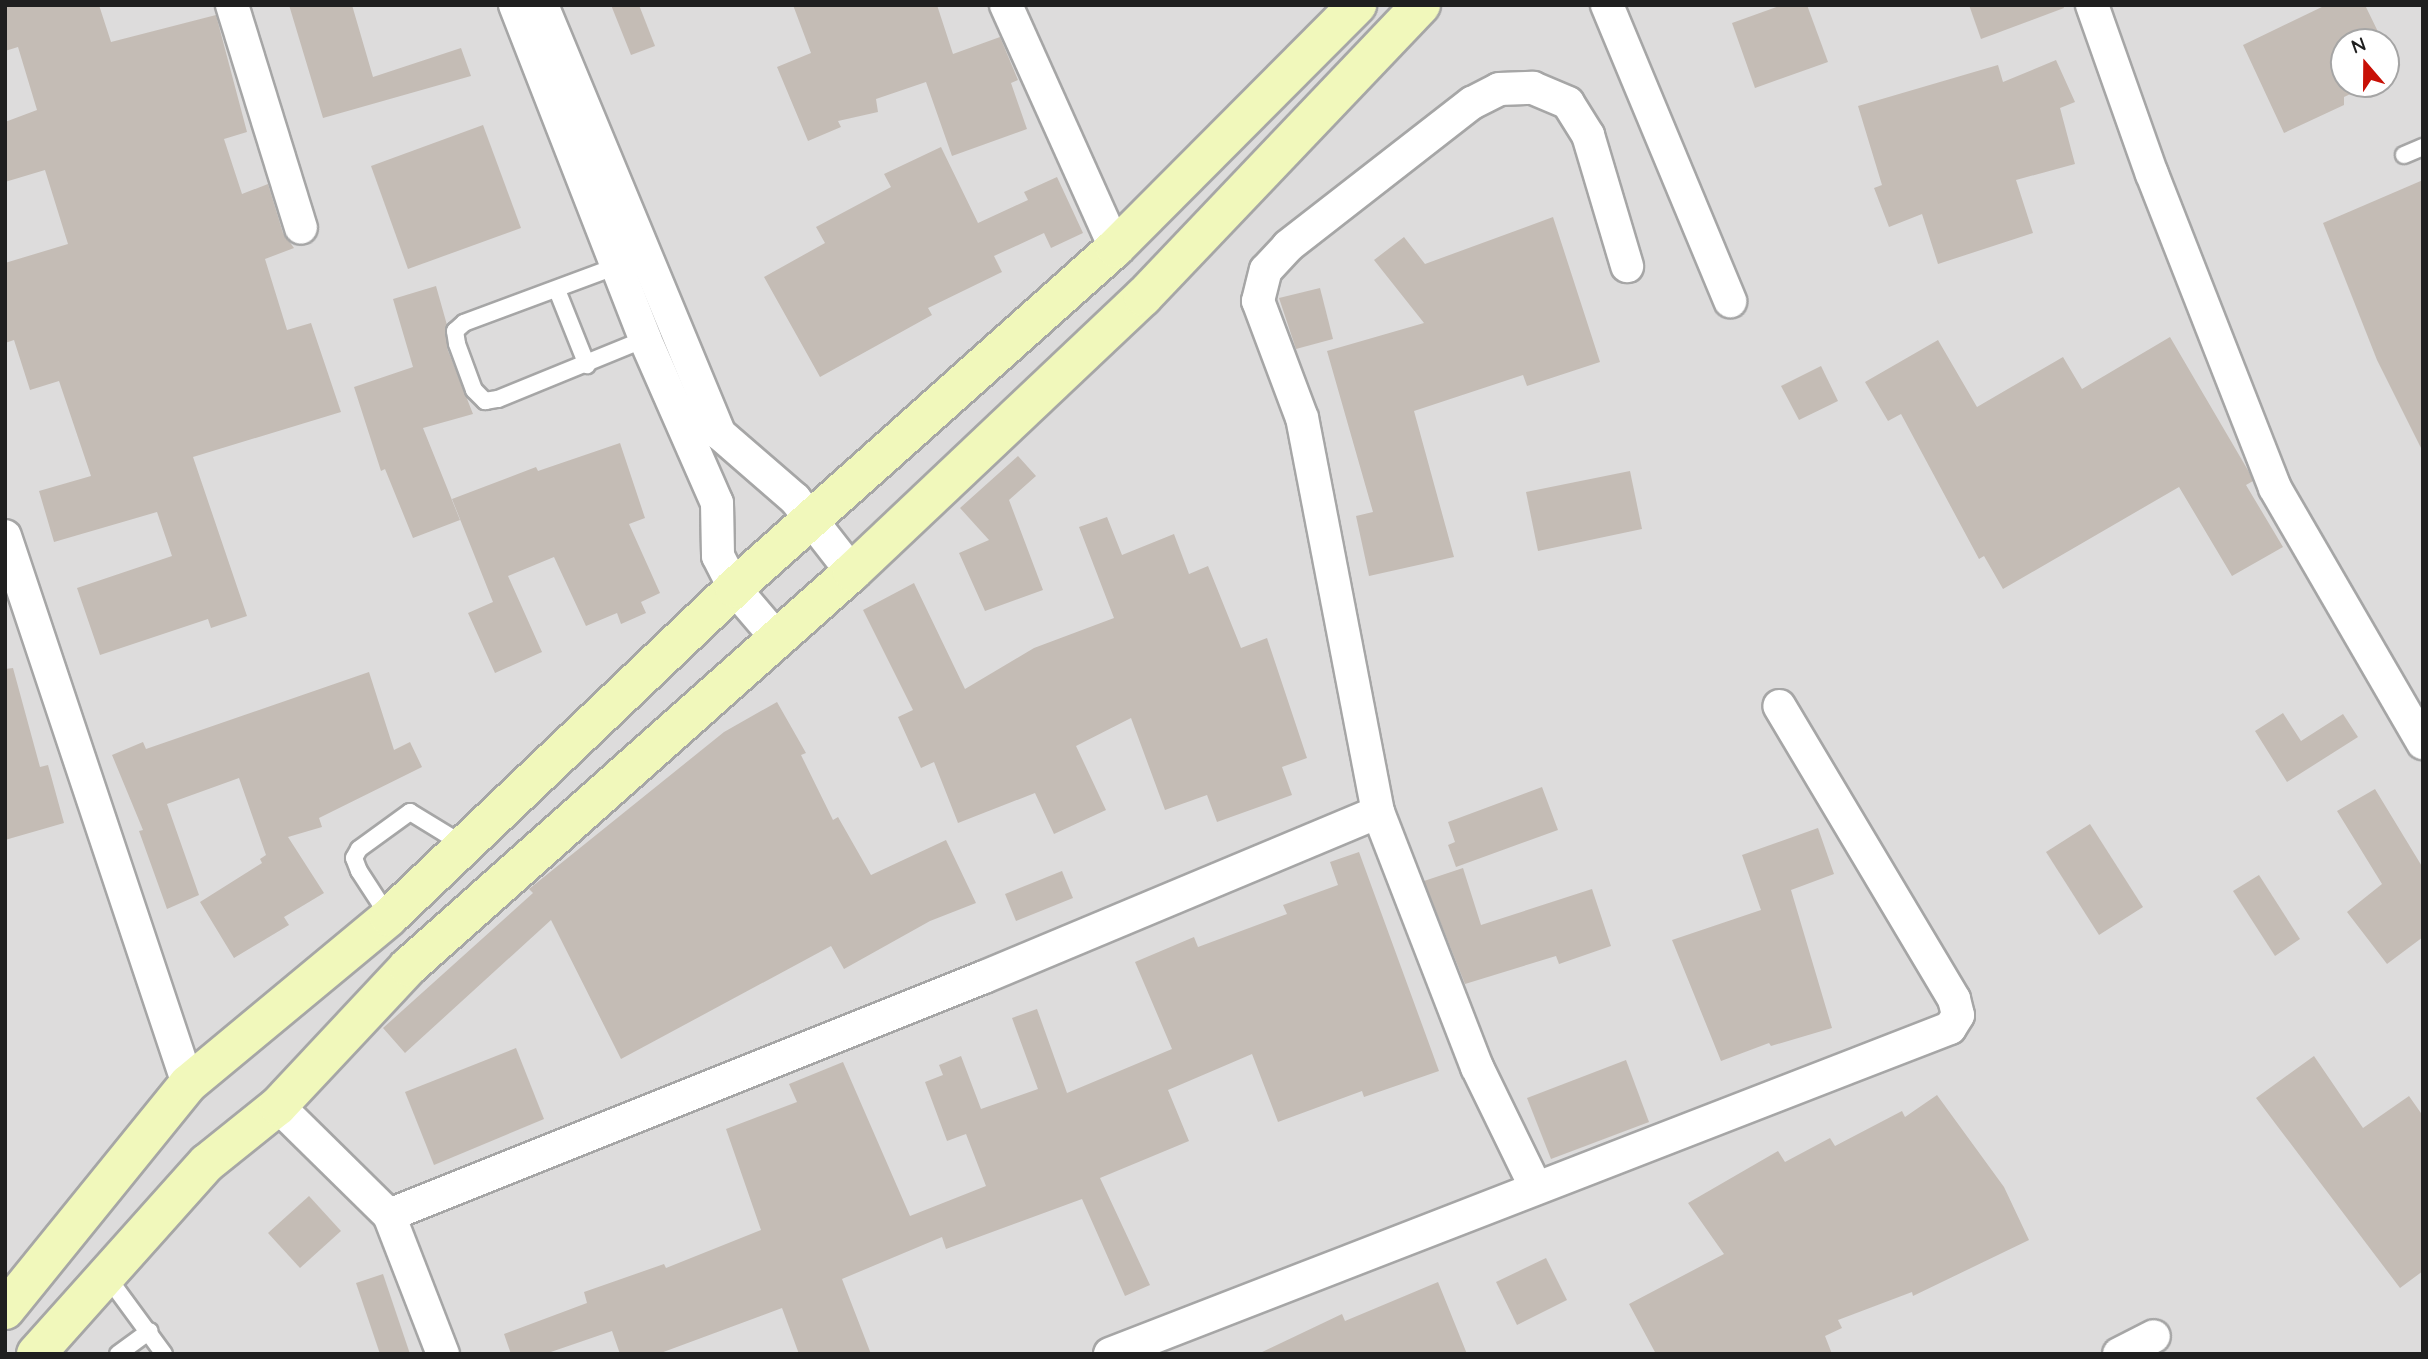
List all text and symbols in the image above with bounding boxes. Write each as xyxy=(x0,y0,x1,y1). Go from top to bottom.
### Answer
north arrow xyxy=(2330,28,2400,98)
text: N xyxy=(2348,31,2369,59)

